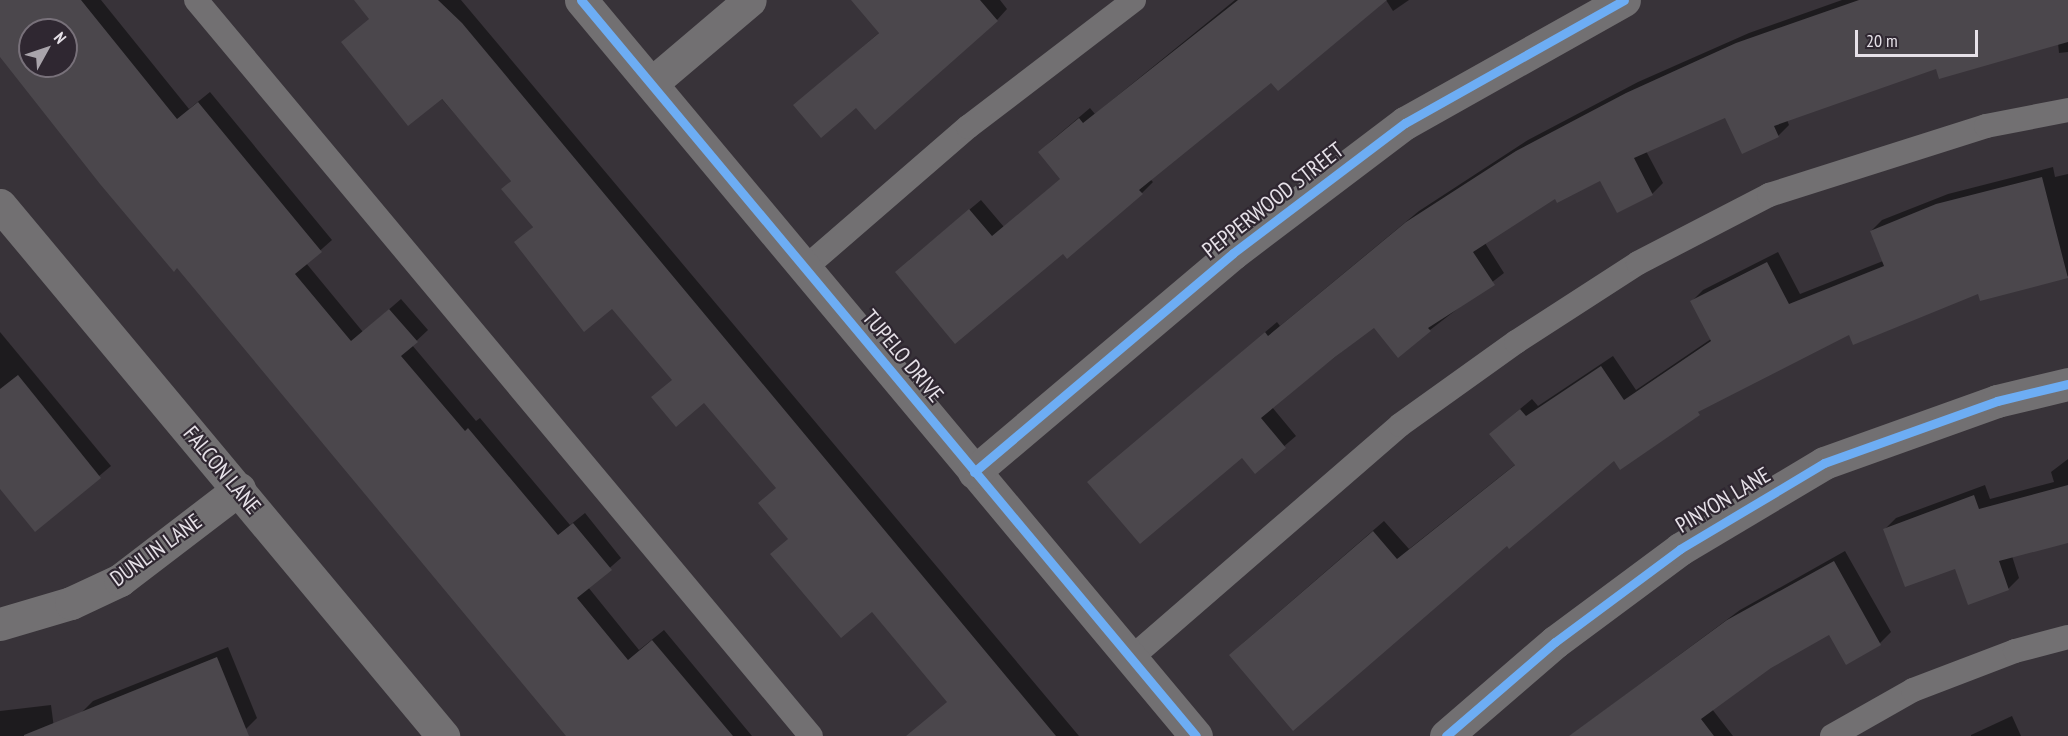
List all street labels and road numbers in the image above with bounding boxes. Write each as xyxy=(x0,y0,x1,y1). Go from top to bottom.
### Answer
street label: PEPPERWOOD STREET xyxy=(1197,137,1349,263)
street label: TUPELO DRIVE xyxy=(857,305,949,407)
street label: FALCON LANE xyxy=(178,421,266,519)
street label: PINYON LANE xyxy=(1671,461,1775,539)
street label: DUNLIN LANE xyxy=(105,508,207,592)

